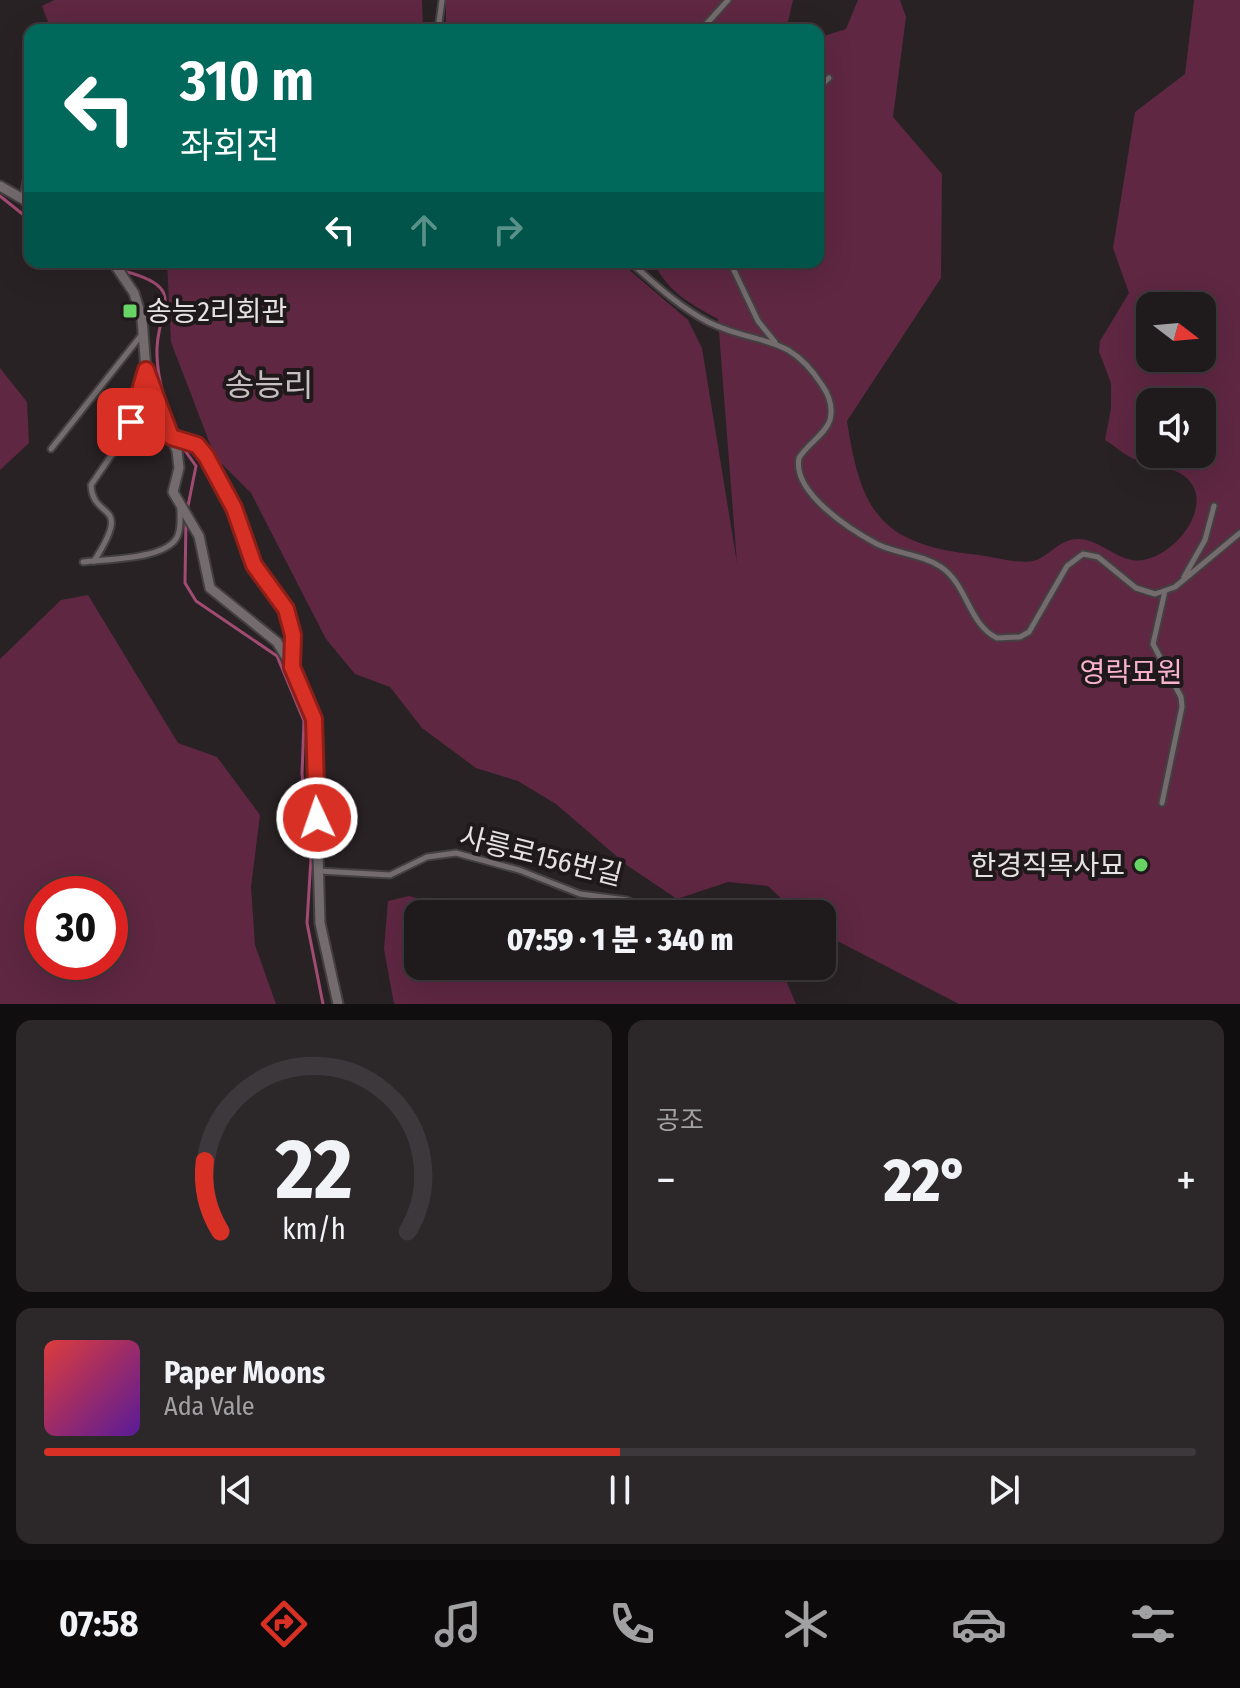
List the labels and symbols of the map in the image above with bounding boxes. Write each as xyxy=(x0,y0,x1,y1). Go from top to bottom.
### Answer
north arrow xyxy=(1136,292,1216,372)
place label: 송능2리회관 xyxy=(146,295,287,328)
marker: 송능2리회관 xyxy=(121,302,139,320)
district label: 송능리 xyxy=(225,366,313,404)
pin xyxy=(97,388,165,456)
park label: 영락묘원 xyxy=(1079,656,1183,689)
position arrow xyxy=(275,776,359,860)
street label: 사릉로156번길 xyxy=(456,820,626,892)
place label: 한경직목사묘 xyxy=(970,849,1125,882)
marker: 한경직목사묘 xyxy=(1132,856,1150,874)
speed limit sign: 30 xyxy=(24,876,128,980)

